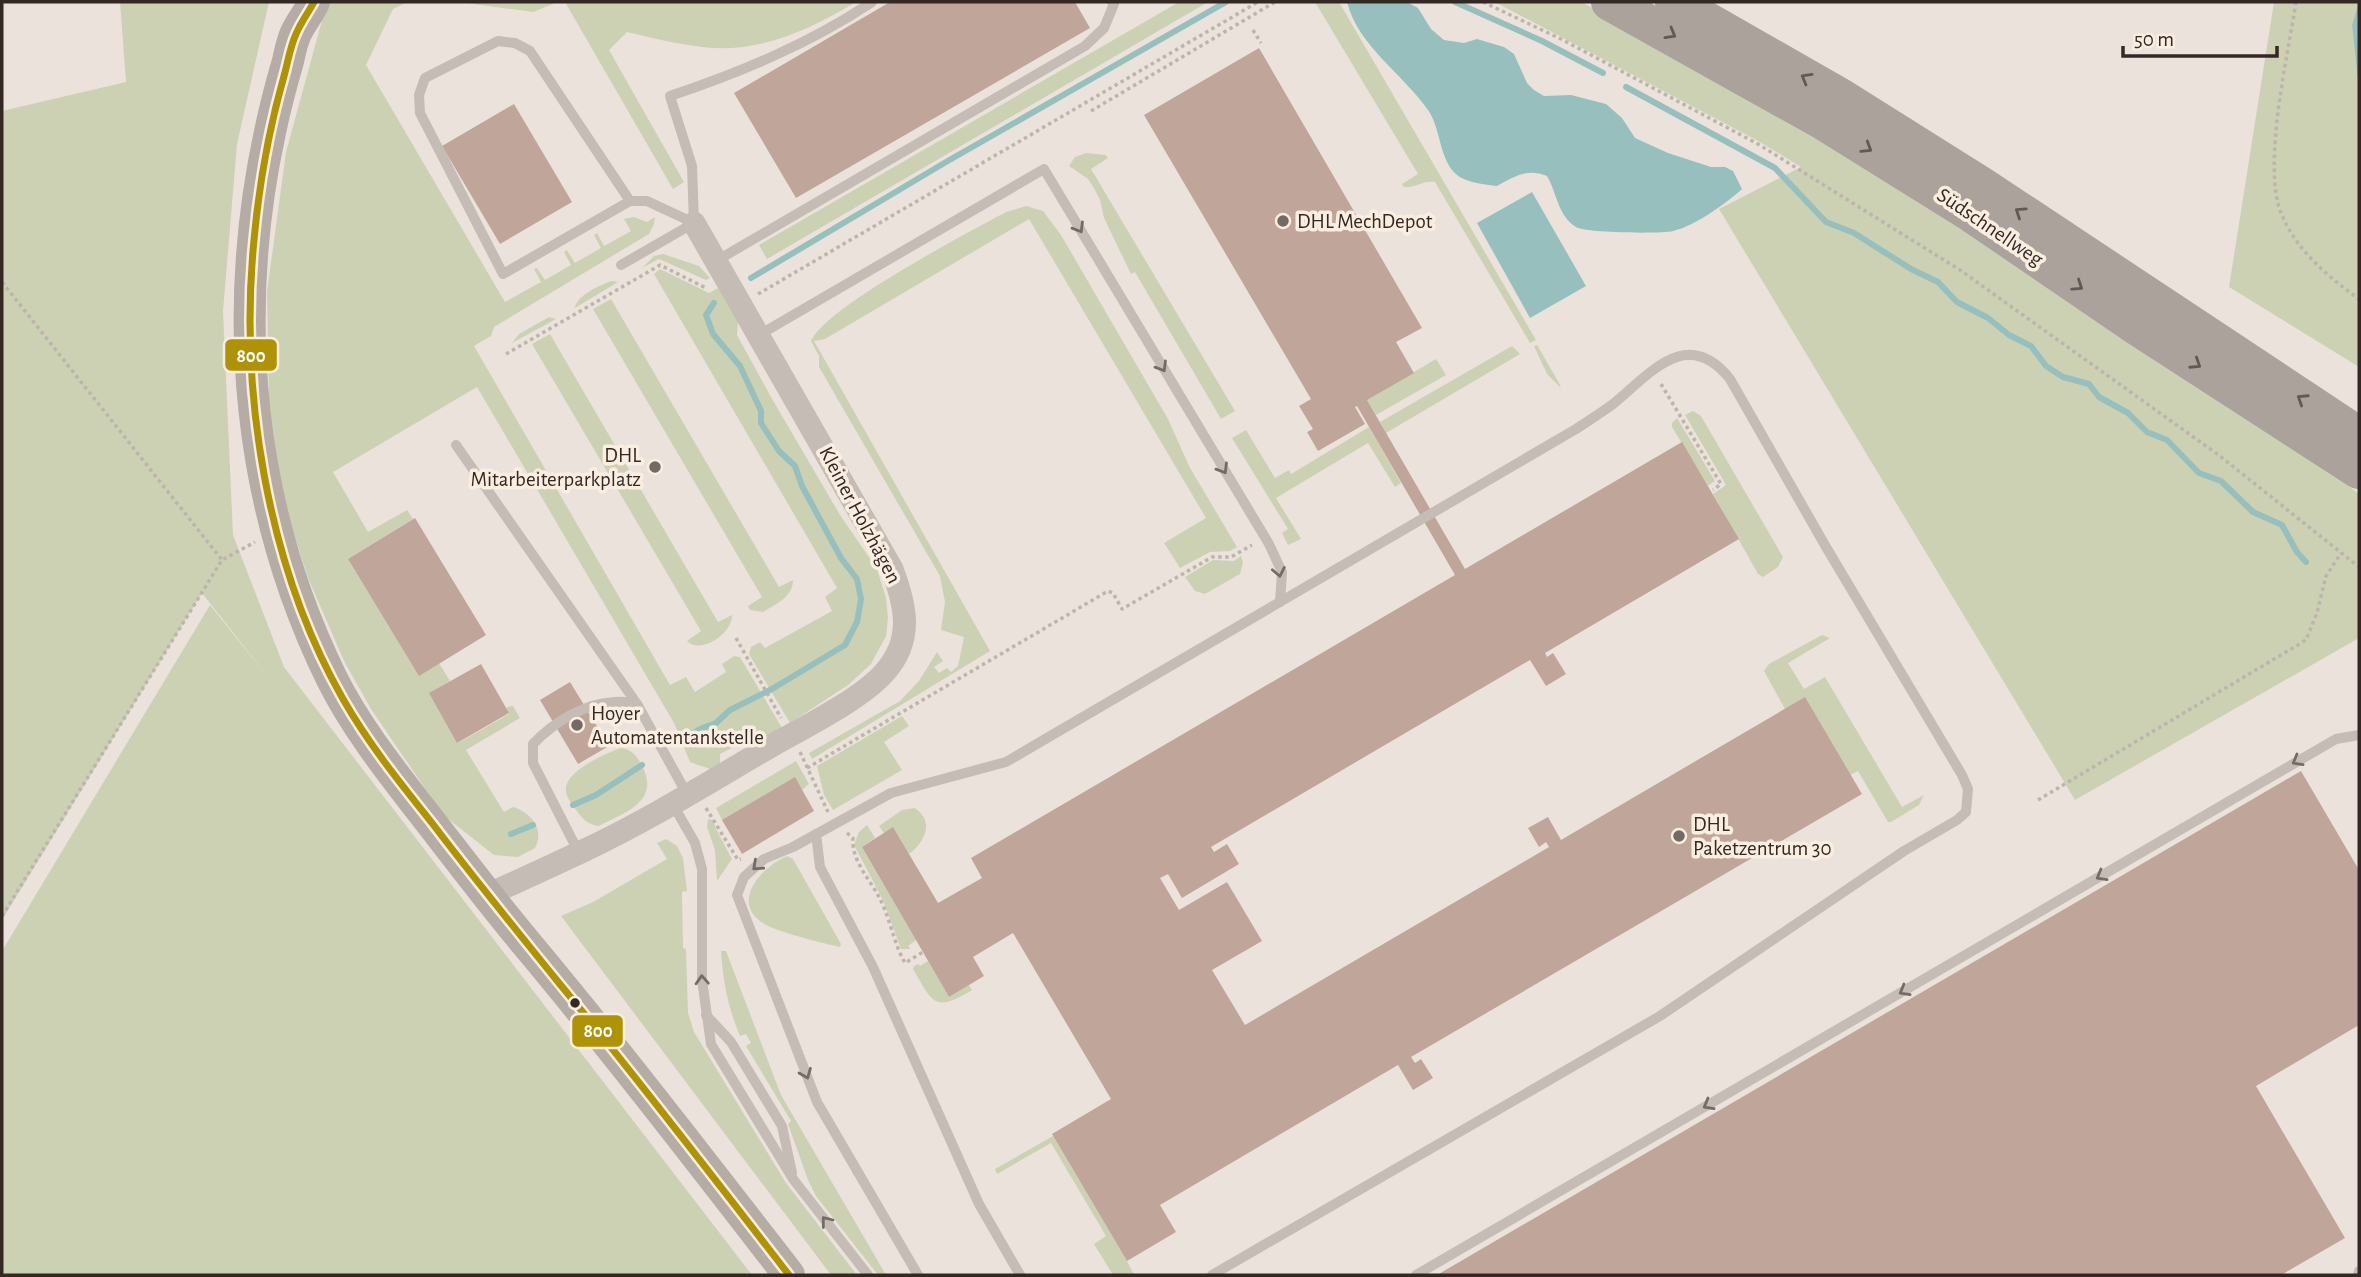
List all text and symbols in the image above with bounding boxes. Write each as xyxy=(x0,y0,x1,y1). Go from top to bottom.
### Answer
scale bar xyxy=(2123,14,2277,58)
one-way arrow xyxy=(1663,26,1676,39)
text: 50 m xyxy=(2134,29,2174,50)
one-way arrow xyxy=(1801,73,1814,86)
one-way arrow xyxy=(1860,140,1873,153)
street label: Südschnellweg xyxy=(1933,184,2047,270)
one-way arrow xyxy=(2015,207,2028,220)
place label: DHL MechDepot xyxy=(1297,211,1433,232)
marker: DHL MechDepot xyxy=(1275,213,1291,229)
one-way arrow xyxy=(1071,220,1084,233)
one-way arrow xyxy=(2070,278,2083,290)
line badge: 800 xyxy=(224,338,278,372)
text: 800 xyxy=(236,347,266,366)
one-way arrow xyxy=(2188,356,2201,369)
one-way arrow xyxy=(1154,359,1167,372)
one-way arrow xyxy=(2297,395,2310,407)
street label: Kleiner Holzhägen xyxy=(815,443,905,587)
place label: DHL Mitarbeiterparkplatz xyxy=(470,445,641,490)
marker: DHL Mitarbeiterparkplatz xyxy=(647,459,663,475)
one-way arrow xyxy=(1215,461,1228,474)
one-way arrow xyxy=(1271,567,1286,578)
place label: Hoyer Automatentankstelle xyxy=(591,703,764,748)
marker: Hoyer Automatentankstelle xyxy=(569,717,585,733)
one-way arrow xyxy=(2292,753,2305,766)
place label: DHL Paketzentrum 30 xyxy=(1693,814,1832,859)
marker: DHL Paketzentrum 30 xyxy=(1671,828,1687,844)
one-way arrow xyxy=(752,858,765,871)
one-way arrow xyxy=(2095,868,2108,881)
one-way arrow xyxy=(695,974,710,985)
one-way arrow xyxy=(1899,982,1912,995)
unlabelled marker xyxy=(568,996,582,1010)
line badge: 800 xyxy=(571,1014,624,1048)
text: 800 xyxy=(583,1022,613,1041)
one-way arrow xyxy=(797,1068,811,1080)
one-way arrow xyxy=(1702,1097,1715,1110)
one-way arrow xyxy=(821,1217,834,1229)

